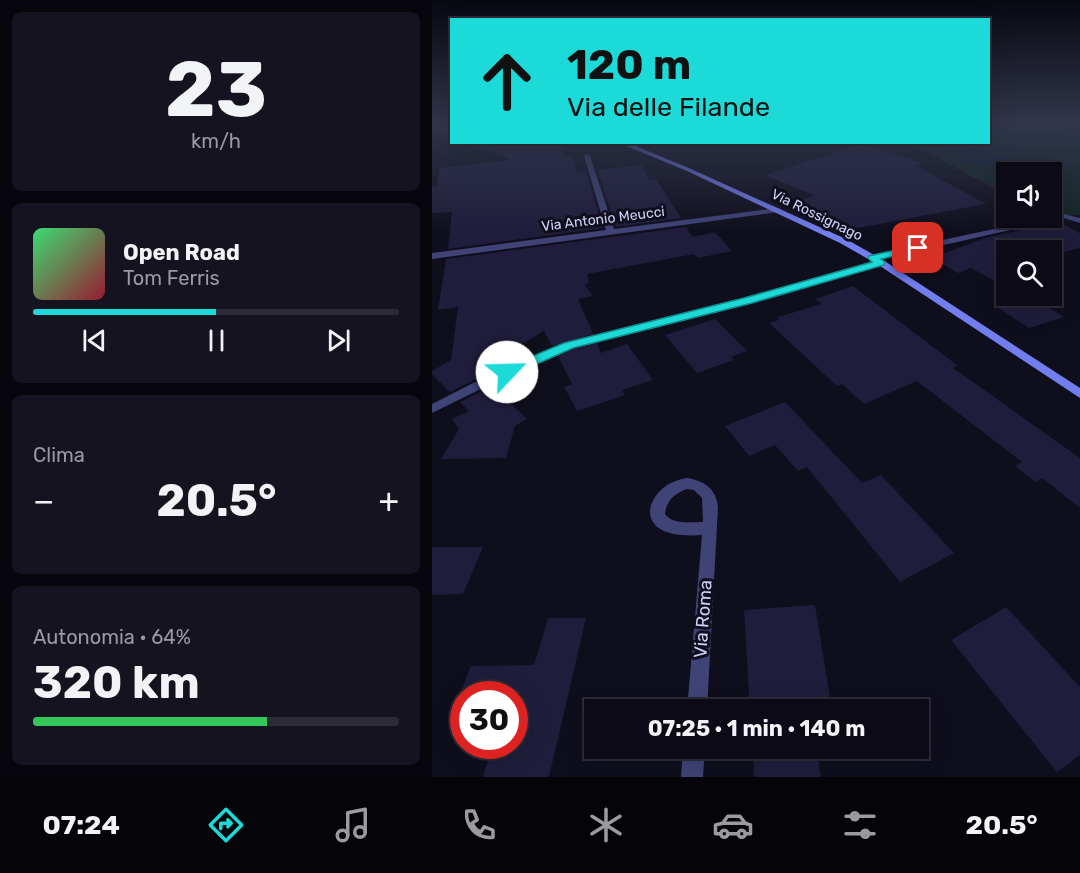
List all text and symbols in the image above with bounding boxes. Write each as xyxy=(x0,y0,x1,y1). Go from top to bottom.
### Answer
text: 120 m xyxy=(567,40,691,90)
icon: ahead xyxy=(468,42,546,120)
text: 23 xyxy=(165,43,267,136)
text: Via delle Filande xyxy=(567,91,770,123)
text: km/h xyxy=(191,129,241,153)
map controls xyxy=(996,162,1062,306)
button: sound xyxy=(996,162,1062,228)
street label: Via Rossignago xyxy=(769,186,865,244)
street label: Via Antonio Meucci xyxy=(540,203,666,235)
pin xyxy=(892,222,943,273)
icon: arrive xyxy=(901,231,934,264)
text: Open Road xyxy=(123,239,240,266)
button: search xyxy=(996,240,1062,306)
text: Tom Ferris xyxy=(123,266,220,290)
icon: previous xyxy=(78,324,111,357)
icon: pause xyxy=(200,324,233,357)
icon: next xyxy=(322,324,355,357)
position arrow xyxy=(475,340,539,404)
text: Clima xyxy=(33,443,85,467)
text: 20.5° xyxy=(157,474,276,527)
text: − xyxy=(33,481,54,520)
text: + xyxy=(378,481,399,520)
street label: Via Roma xyxy=(689,579,717,659)
text: Autonomia · 64% xyxy=(33,625,191,649)
text: 320 km xyxy=(33,656,200,709)
speed limit sign: 30 xyxy=(450,681,528,759)
text: 07:25 · 1 min · 140 m xyxy=(648,715,865,742)
icon: directions xyxy=(205,804,247,846)
icon: music xyxy=(332,804,374,846)
icon: phone xyxy=(458,804,500,846)
icon: climate xyxy=(585,804,627,846)
icon: car xyxy=(712,804,754,846)
icon: filters xyxy=(839,804,881,846)
text: 07:24 xyxy=(42,809,120,841)
text: 20.5° xyxy=(966,809,1038,841)

